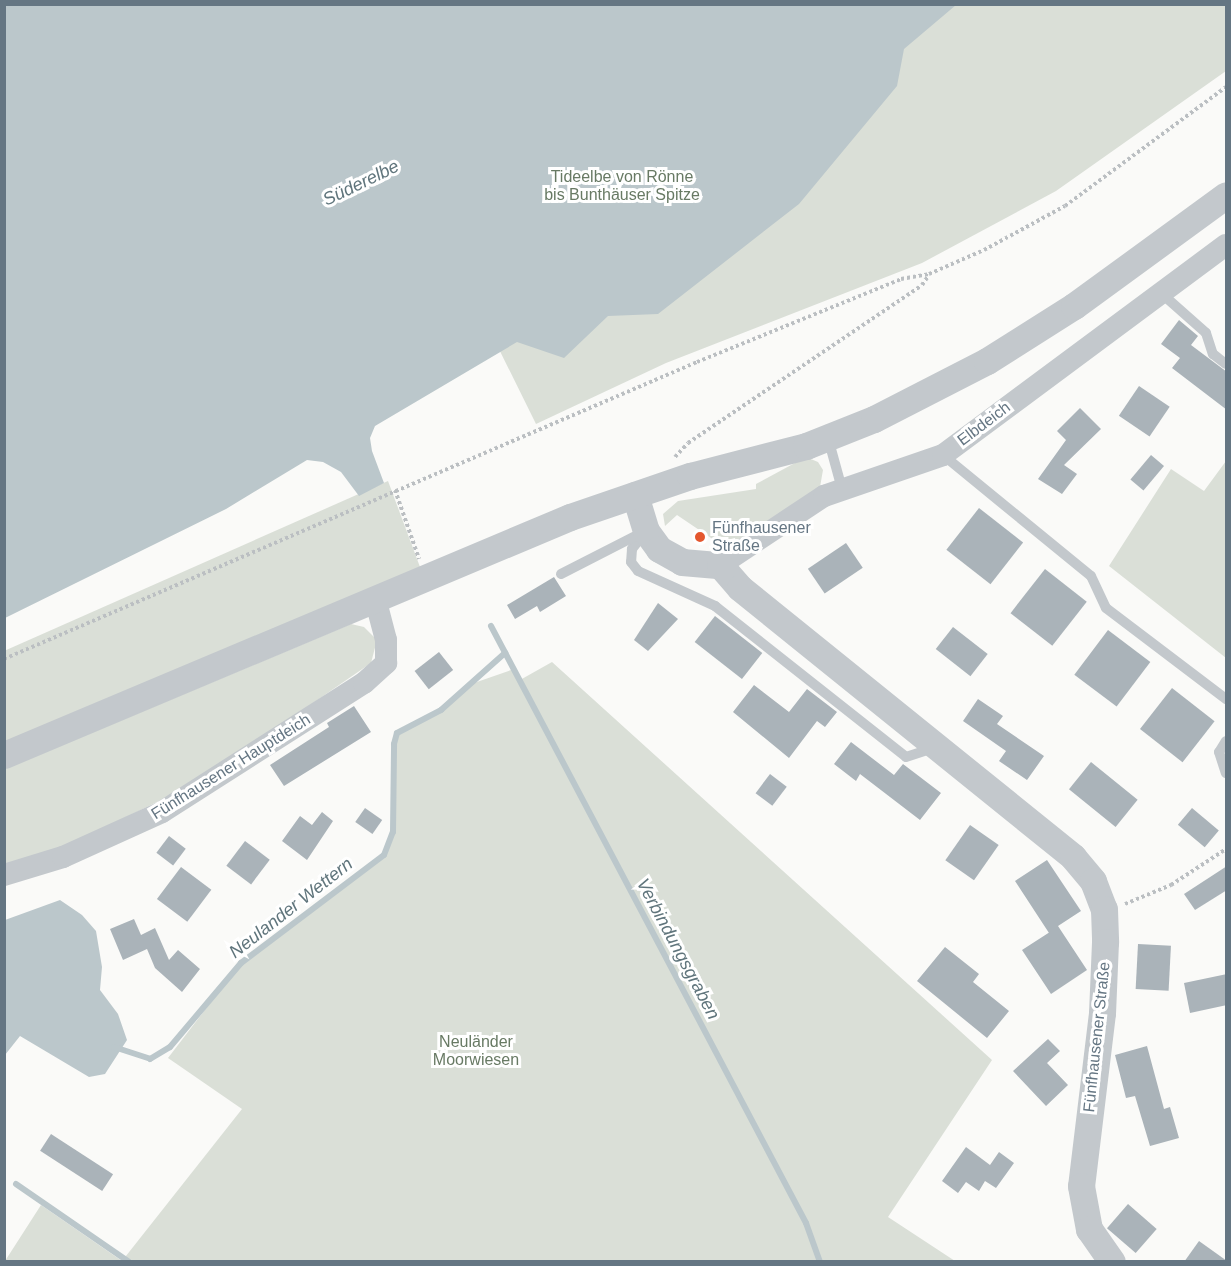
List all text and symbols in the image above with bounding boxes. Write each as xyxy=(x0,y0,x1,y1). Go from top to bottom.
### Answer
water label: Süderelbe xyxy=(319,155,403,211)
park label: Tideelbe von Rönne bis Bunthäuser Spitze xyxy=(544,167,700,205)
street label: Elbdeich xyxy=(954,398,1014,450)
place label: Fünfhausener Straße xyxy=(712,518,811,556)
marker: Fünfhausener Straße xyxy=(693,530,707,544)
street label: Fünfhausener Hauptdeich xyxy=(148,710,314,824)
water label: Neulander Wettern xyxy=(225,853,357,963)
water label: Verbindungsgraben xyxy=(632,875,724,1023)
street label: Fünfhausener Straße xyxy=(1080,961,1114,1113)
park label: Neuländer Moorwiesen xyxy=(433,1032,519,1070)

